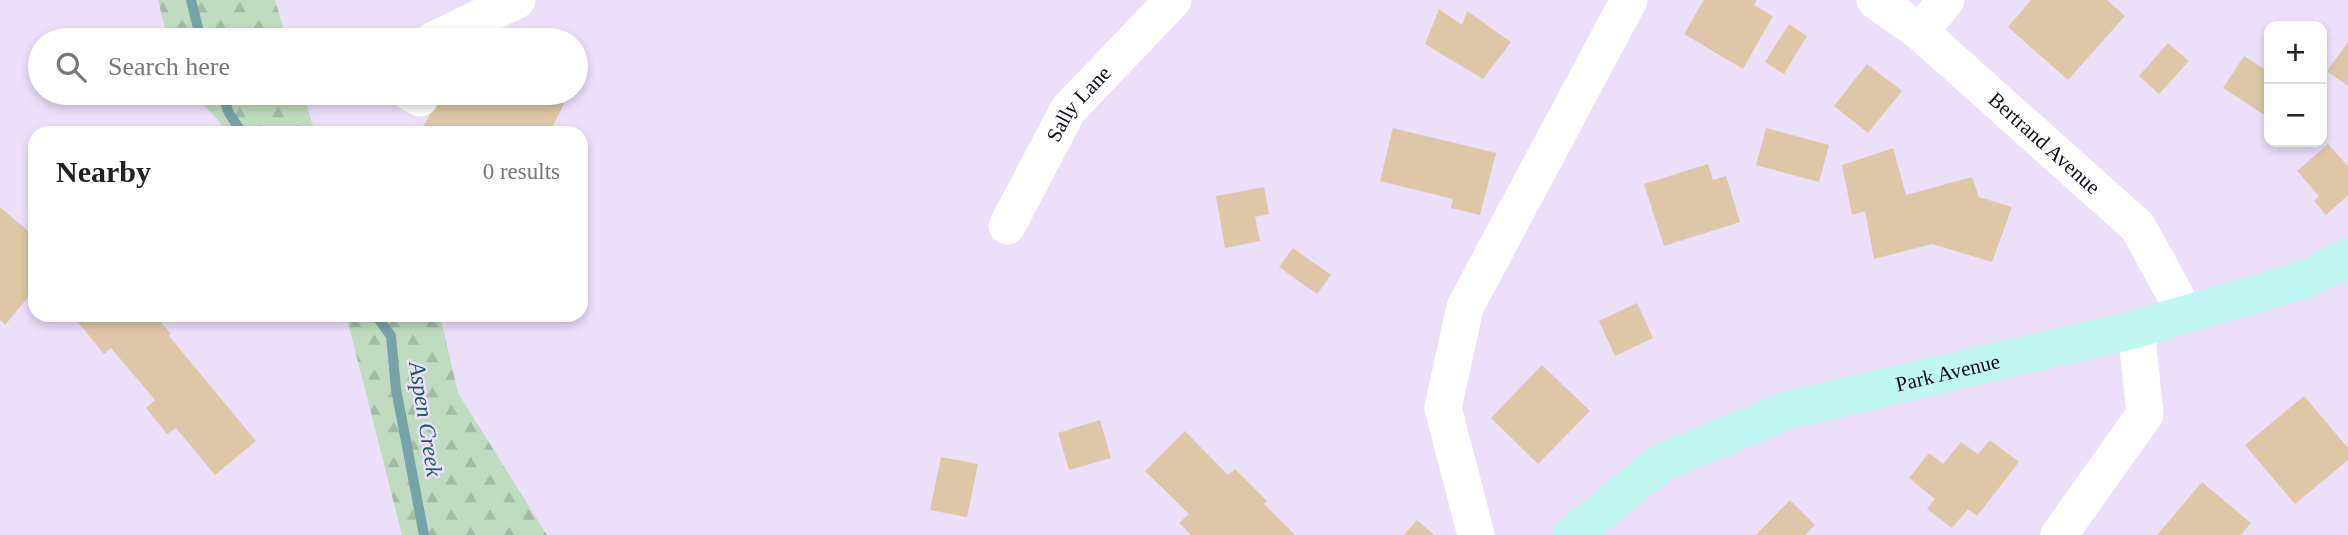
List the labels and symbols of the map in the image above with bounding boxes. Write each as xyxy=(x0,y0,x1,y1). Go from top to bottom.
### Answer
street label: Sally Lane xyxy=(1041,61,1115,146)
street label: Bertrand Avenue xyxy=(1984,87,2105,199)
street label: Park Avenue xyxy=(1893,349,2002,397)
water label: Aspen Creek xyxy=(404,358,447,479)

